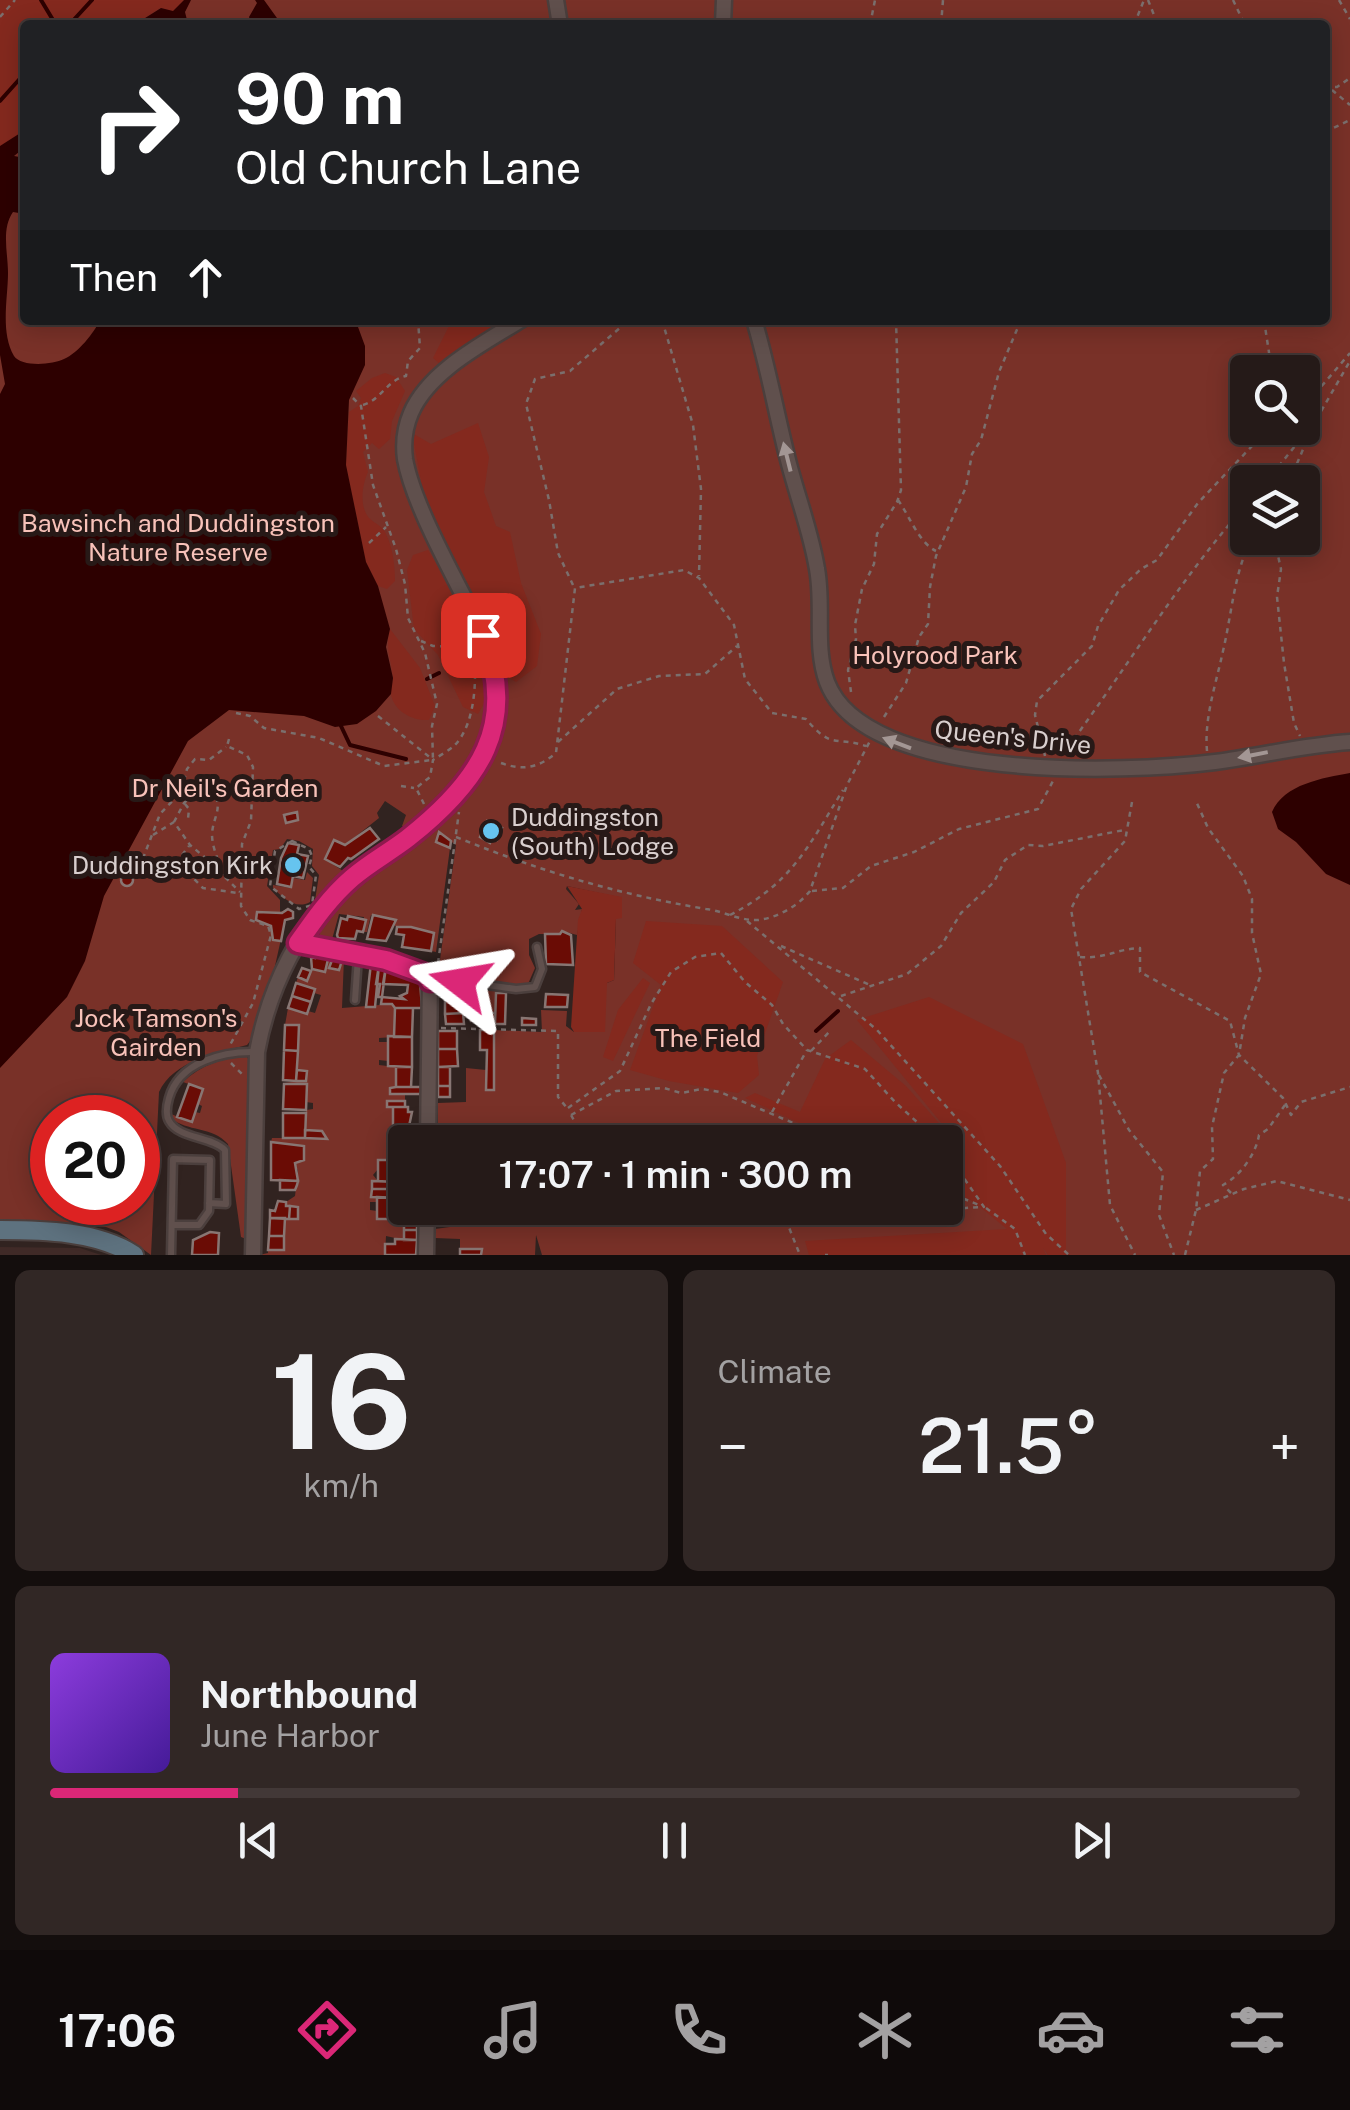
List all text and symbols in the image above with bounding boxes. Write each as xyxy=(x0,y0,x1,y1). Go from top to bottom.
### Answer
text: 90 m xyxy=(235,57,405,140)
icon: right xyxy=(70,60,200,190)
text: Old Church Lane xyxy=(235,141,581,194)
icon: ahead xyxy=(178,250,233,305)
text: Then xyxy=(70,255,158,300)
map controls xyxy=(1230,355,1320,555)
button: search xyxy=(1230,355,1320,445)
one-way arrow xyxy=(779,441,794,472)
button: layers xyxy=(1230,465,1320,555)
park label: Bawsinch and Duddingston Nature Reserve xyxy=(21,508,335,567)
pin xyxy=(441,593,526,678)
icon: arrive xyxy=(456,608,511,663)
park label: Holyrood Park xyxy=(852,640,1018,670)
street label: Queen's Drive xyxy=(933,714,1093,760)
one-way arrow xyxy=(882,734,912,750)
one-way arrow xyxy=(1237,748,1269,763)
park label: Dr Neil's Garden xyxy=(131,773,319,803)
place label: Duddingston (South) Lodge xyxy=(511,802,674,861)
marker: Duddingston (South) Lodge xyxy=(480,820,502,842)
place label: Duddingston Kirk xyxy=(72,850,273,880)
marker: Duddingston Kirk xyxy=(282,854,304,876)
position arrow xyxy=(408,930,512,1034)
park label: Jock Tamson's Gairden xyxy=(75,1003,237,1062)
park label: The Field xyxy=(655,1023,761,1053)
speed limit sign: 20 xyxy=(30,1095,160,1225)
text: 17:07 · 1 min · 300 m xyxy=(498,1152,853,1197)
text: 16 xyxy=(270,1326,412,1478)
text: Climate xyxy=(718,1353,832,1390)
text: 21.5° xyxy=(918,1402,1099,1490)
text: − xyxy=(718,1415,748,1479)
text: + xyxy=(1269,1415,1300,1479)
text: km/h xyxy=(304,1467,379,1504)
text: Northbound xyxy=(200,1672,418,1717)
text: June Harbor xyxy=(200,1717,380,1754)
icon: previous xyxy=(231,1813,286,1868)
icon: pause xyxy=(647,1813,702,1868)
icon: next xyxy=(1064,1813,1119,1868)
icon: directions xyxy=(292,1995,362,2065)
icon: music xyxy=(478,1995,548,2065)
icon: phone xyxy=(664,1995,734,2065)
icon: climate xyxy=(850,1995,920,2065)
icon: car xyxy=(1036,1995,1106,2065)
icon: filters xyxy=(1222,1995,1292,2065)
text: 17:06 xyxy=(58,2004,176,2057)

